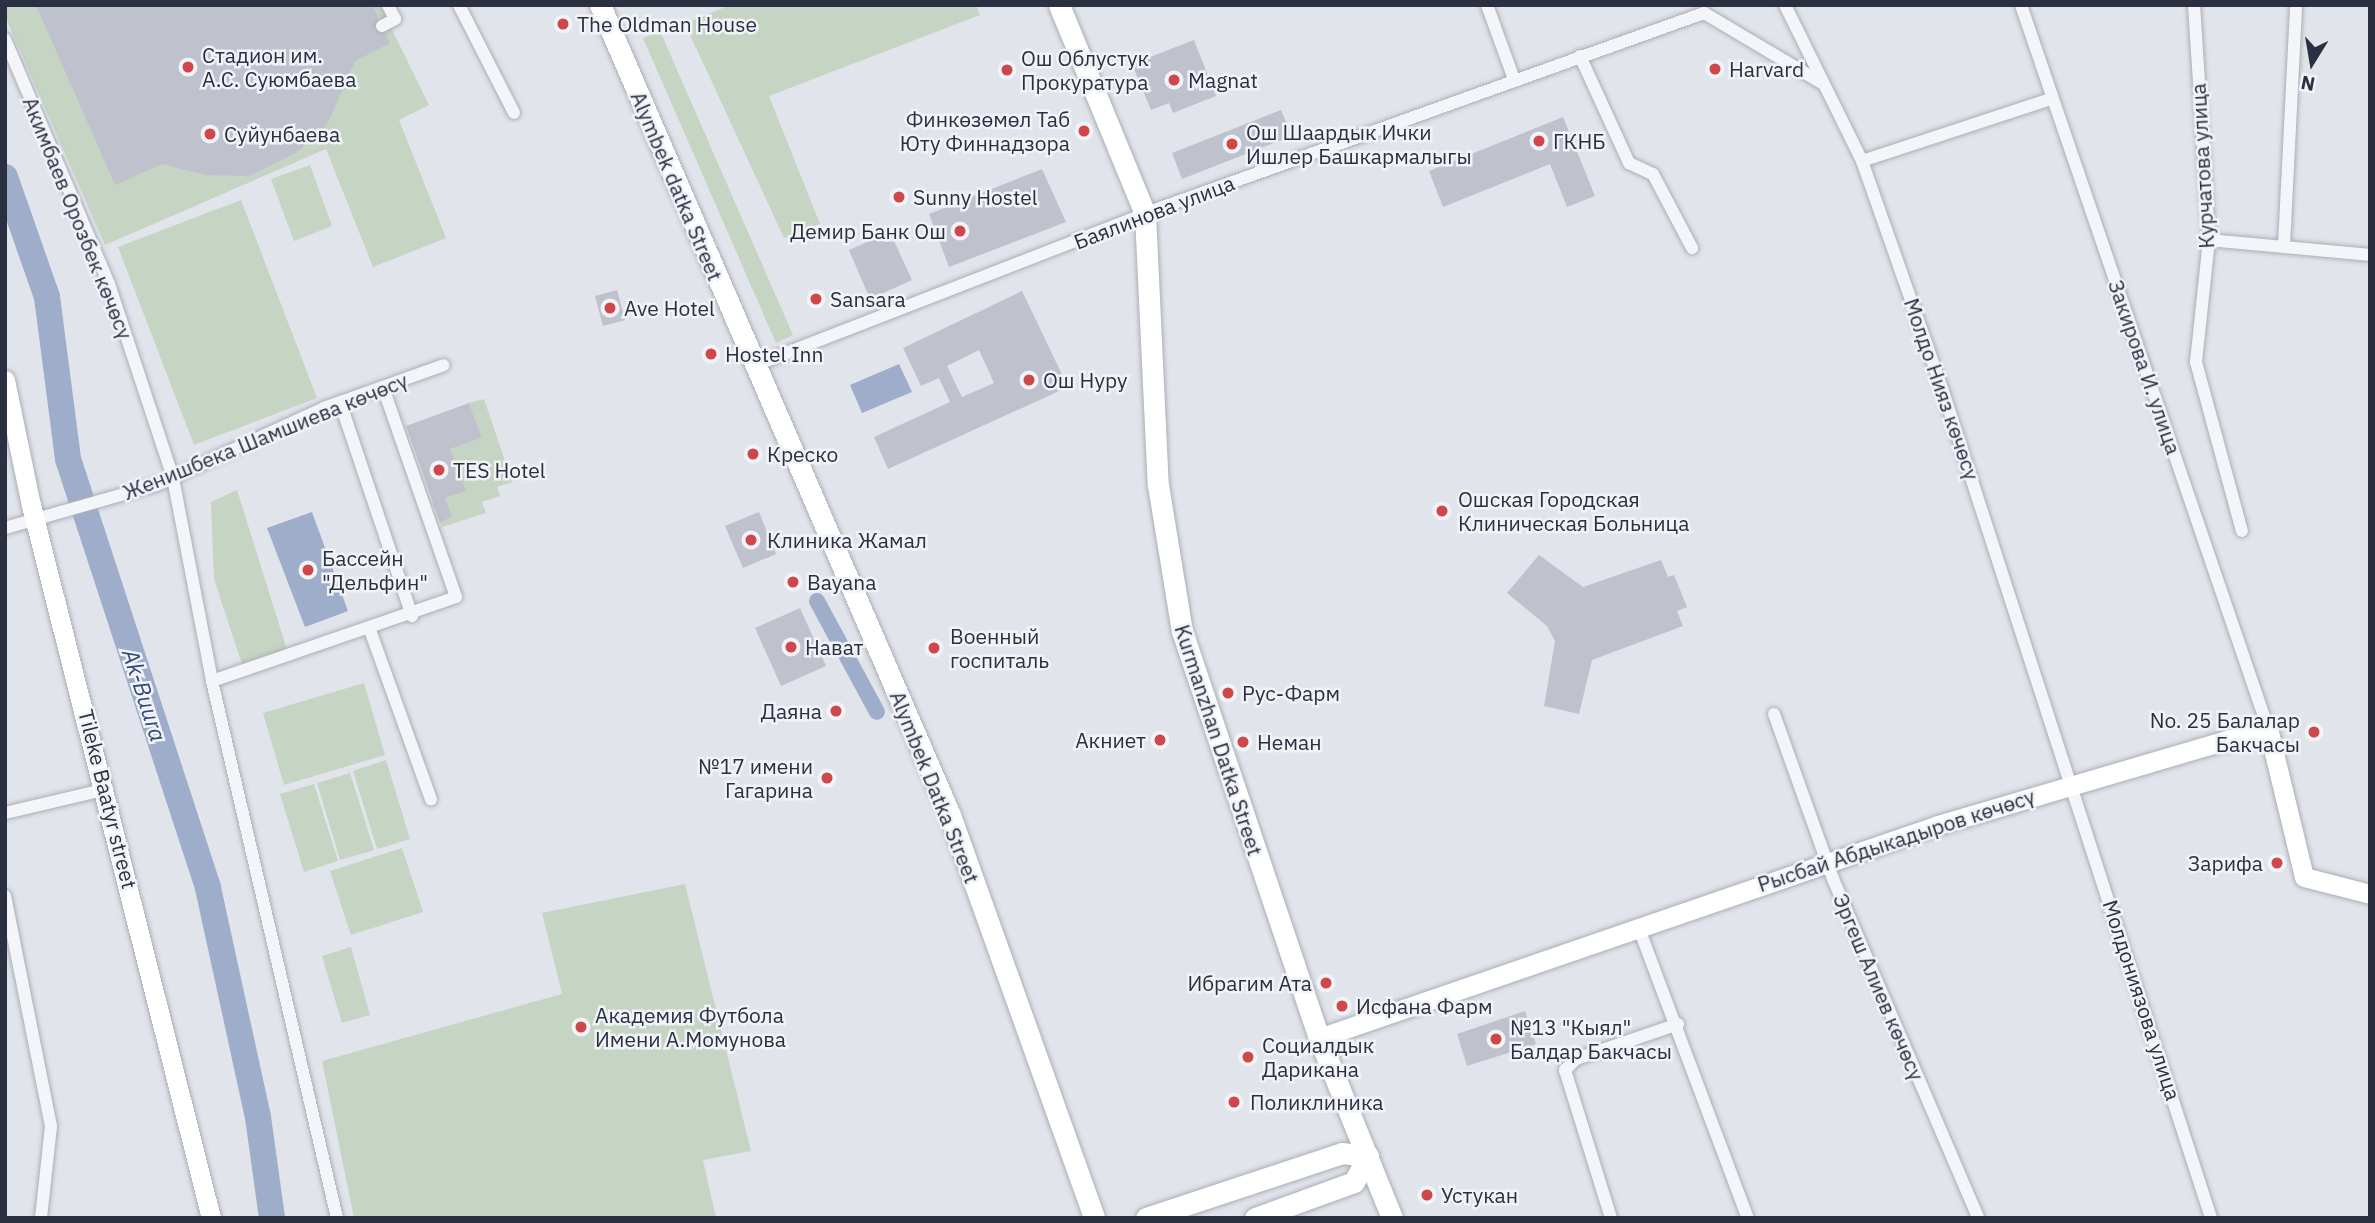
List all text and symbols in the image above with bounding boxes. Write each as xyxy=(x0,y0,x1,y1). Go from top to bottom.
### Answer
place label: The Oldman House xyxy=(577,11,757,37)
marker: The Oldman House xyxy=(555,16,571,32)
north arrow xyxy=(2277,28,2347,98)
place label: Стадион им. А.С. Суюмбаева xyxy=(202,42,356,92)
place label: Ош Облустук Прокуратура xyxy=(1021,45,1149,95)
place label: Harvard xyxy=(1729,56,1804,82)
marker: Стадион им. А.С. Суюмбаева xyxy=(180,59,196,75)
marker: Harvard xyxy=(1707,61,1723,77)
marker: Ош Облустук Прокуратура xyxy=(999,62,1015,78)
place label: Magnat xyxy=(1188,67,1258,93)
text: N xyxy=(2299,71,2317,97)
marker: Magnat xyxy=(1166,72,1182,88)
street label: Курчатова улица xyxy=(2185,83,2219,249)
street label: Alymbek datka Street xyxy=(626,88,728,284)
street label: Акимбаев Орозбек көчөсү xyxy=(18,93,138,343)
place label: Финкөзөмөл Таб Юту Финнадзора xyxy=(900,106,1070,156)
place label: Ош Шаардык Ички Ишлер Башкармалыгы xyxy=(1246,119,1472,169)
place label: Суйунбаева xyxy=(224,121,340,147)
marker: Финкөзөмөл Таб Юту Финнадзора xyxy=(1076,123,1092,139)
marker: Суйунбаева xyxy=(202,126,218,142)
place label: ГКНБ xyxy=(1553,128,1606,154)
marker: ГКНБ xyxy=(1531,133,1547,149)
marker: Ош Шаардык Ички Ишлер Башкармалыгы xyxy=(1224,136,1240,152)
street label: Баялинова улица xyxy=(1070,170,1238,254)
place label: Sunny Hostel xyxy=(913,184,1037,210)
marker: Sunny Hostel xyxy=(891,189,907,205)
place label: Демир Банк Ош xyxy=(790,218,946,244)
marker: Демир Банк Ош xyxy=(952,223,968,239)
street label: Закирова И. улица xyxy=(2103,276,2187,458)
place label: Sansara xyxy=(830,286,906,312)
marker: Sansara xyxy=(808,291,824,307)
place label: Ave Hotel xyxy=(624,295,715,321)
street label: Молдо Нияз көчөсү xyxy=(1899,295,1985,483)
marker: Ave Hotel xyxy=(602,300,618,316)
place label: Hostel Inn xyxy=(725,341,823,367)
marker: Hostel Inn xyxy=(703,346,719,362)
street label: Женишбека Шамшиева көчөсү xyxy=(119,367,411,505)
place label: Ош Нуру xyxy=(1043,367,1127,393)
marker: Ош Нуру xyxy=(1021,372,1037,388)
place label: Креско xyxy=(767,441,838,467)
marker: Креско xyxy=(745,446,761,462)
place label: TES Hotel xyxy=(453,457,546,483)
marker: TES Hotel xyxy=(431,462,447,478)
place label: Ошская Городская Клиническая Больница xyxy=(1458,486,1689,536)
marker: Ошская Городская Клиническая Больница xyxy=(1432,501,1452,521)
place label: Клиника Жамал xyxy=(767,527,927,553)
marker: Клиника Жамал xyxy=(741,530,761,550)
place label: Бассейн "Дельфин" xyxy=(322,545,428,595)
marker: Бассейн "Дельфин" xyxy=(300,562,316,578)
place label: Bayana xyxy=(807,569,876,595)
marker: Bayana xyxy=(785,574,801,590)
street label: Kurmanzhan Datka Street xyxy=(1170,621,1268,859)
place label: Военный госпиталь xyxy=(950,623,1049,673)
place label: Нават xyxy=(805,634,863,660)
marker: Военный госпиталь xyxy=(924,638,944,658)
marker: Нават xyxy=(783,639,799,655)
water label: Ak-Buura xyxy=(117,645,173,745)
place label: Рус-Фарм xyxy=(1242,680,1340,706)
marker: Рус-Фарм xyxy=(1220,685,1236,701)
street label: Alymbek Datka Street xyxy=(885,687,985,887)
place label: Даяна xyxy=(761,698,822,724)
marker: Даяна xyxy=(828,703,844,719)
street label: Tileke Baatyr street xyxy=(74,707,142,891)
place label: No. 25 Балалар Бакчасы xyxy=(2150,707,2300,757)
marker: No. 25 Балалар Бакчасы xyxy=(2306,724,2322,740)
place label: Акниет xyxy=(1075,727,1146,753)
place label: Неман xyxy=(1257,729,1322,755)
marker: Акниет xyxy=(1152,732,1168,748)
marker: Неман xyxy=(1235,734,1251,750)
place label: №17 имени Гагарина xyxy=(698,753,813,803)
marker: №17 имени Гагарина xyxy=(819,770,835,786)
street label: Рысбай Абдыкадыров көчөсү xyxy=(1754,783,2038,897)
place label: Зарифа xyxy=(2188,850,2263,876)
marker: Зарифа xyxy=(2269,855,2285,871)
street label: Эргеш Алиев көчөсү xyxy=(1828,890,1930,1084)
street label: Молдониязова улица xyxy=(2098,897,2186,1103)
place label: Ибрагим Ата xyxy=(1187,970,1312,996)
marker: Ибрагим Ата xyxy=(1318,975,1334,991)
place label: Исфана Фарм xyxy=(1356,993,1493,1019)
marker: Исфана Фарм xyxy=(1334,998,1350,1014)
place label: Академия Футбола Имени А.Момунова xyxy=(595,1002,786,1052)
place label: №13 "Кыял" Балдар Бакчасы xyxy=(1510,1014,1672,1064)
marker: Академия Футбола Имени А.Момунова xyxy=(573,1019,589,1035)
marker: №13 "Кыял" Балдар Бакчасы xyxy=(1488,1031,1504,1047)
place label: Социалдык Дарикана xyxy=(1262,1032,1374,1082)
marker: Социалдык Дарикана xyxy=(1240,1049,1256,1065)
place label: Поликлиника xyxy=(1250,1089,1383,1115)
marker: Поликлиника xyxy=(1224,1092,1244,1112)
place label: Устукан xyxy=(1441,1182,1518,1208)
marker: Устукан xyxy=(1419,1187,1435,1203)

